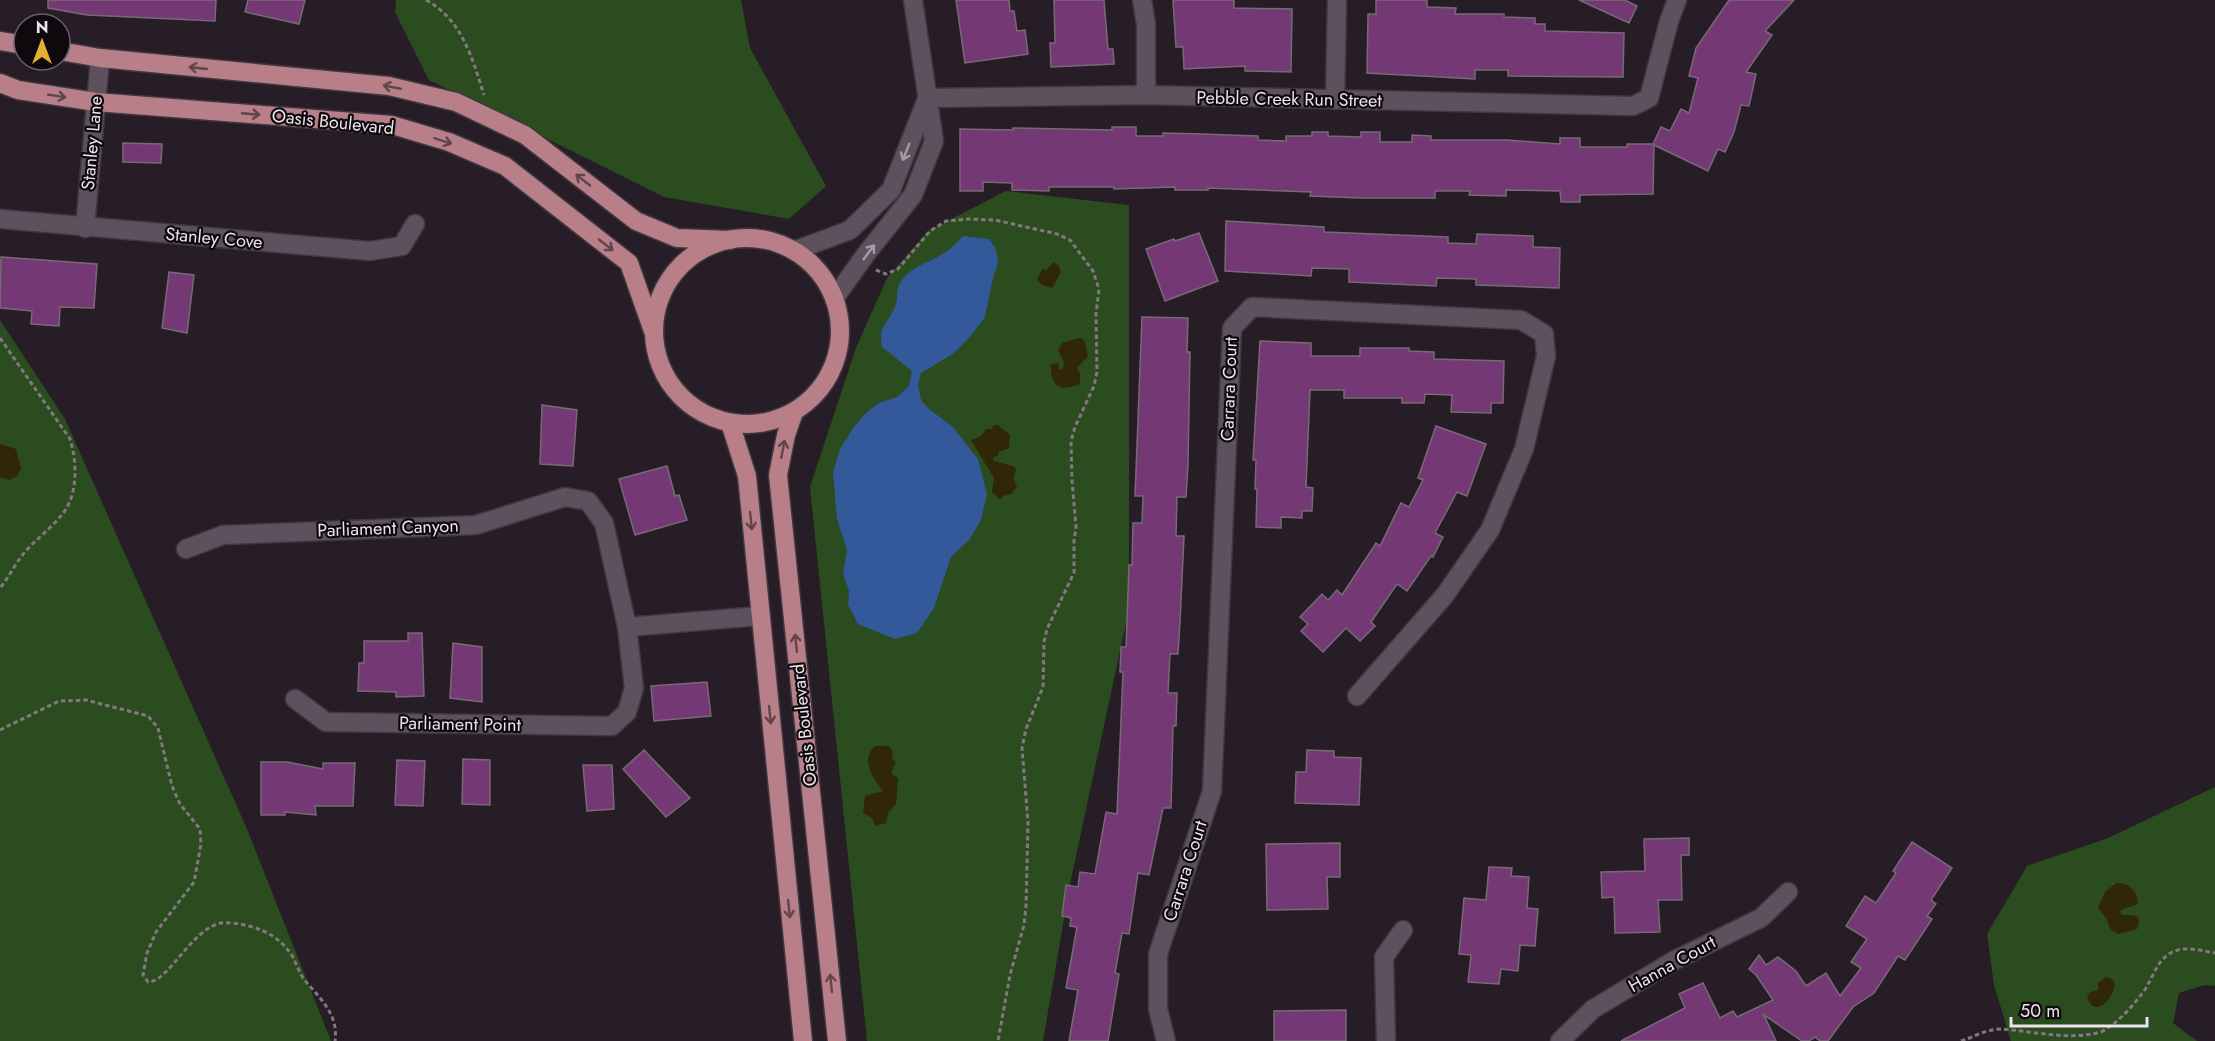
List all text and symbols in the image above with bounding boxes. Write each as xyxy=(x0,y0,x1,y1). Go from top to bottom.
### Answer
north arrow xyxy=(12,12,72,72)
text: N xyxy=(36,16,48,39)
one-way arrow xyxy=(189,62,209,73)
one-way arrow xyxy=(383,81,402,92)
street label: Pebble Creek Run Street xyxy=(1196,84,1383,114)
one-way arrow xyxy=(46,90,66,101)
street label: Stanley Lane xyxy=(75,95,109,191)
street label: Oasis Boulevard xyxy=(271,103,395,141)
one-way arrow xyxy=(240,109,260,120)
one-way arrow xyxy=(433,136,452,147)
one-way arrow xyxy=(900,142,911,161)
one-way arrow xyxy=(576,174,592,187)
street label: Stanley Cove xyxy=(164,221,264,255)
one-way arrow xyxy=(598,238,614,251)
one-way arrow xyxy=(862,244,875,260)
street label: Carrara Court xyxy=(1214,336,1244,442)
one-way arrow xyxy=(778,440,789,459)
one-way arrow xyxy=(746,510,757,530)
street label: Parliament Canyon xyxy=(317,513,459,543)
one-way arrow xyxy=(790,633,801,653)
street label: Oasis Boulevard xyxy=(785,663,823,787)
one-way arrow xyxy=(765,704,776,724)
street label: Parliament Point xyxy=(399,710,522,738)
street label: Carrara Court xyxy=(1157,817,1214,925)
one-way arrow xyxy=(784,898,795,918)
street label: Hanna Court xyxy=(1623,929,1721,999)
one-way arrow xyxy=(825,973,836,993)
scale bar xyxy=(2011,990,2148,1028)
text: 50 m xyxy=(2020,998,2060,1024)

